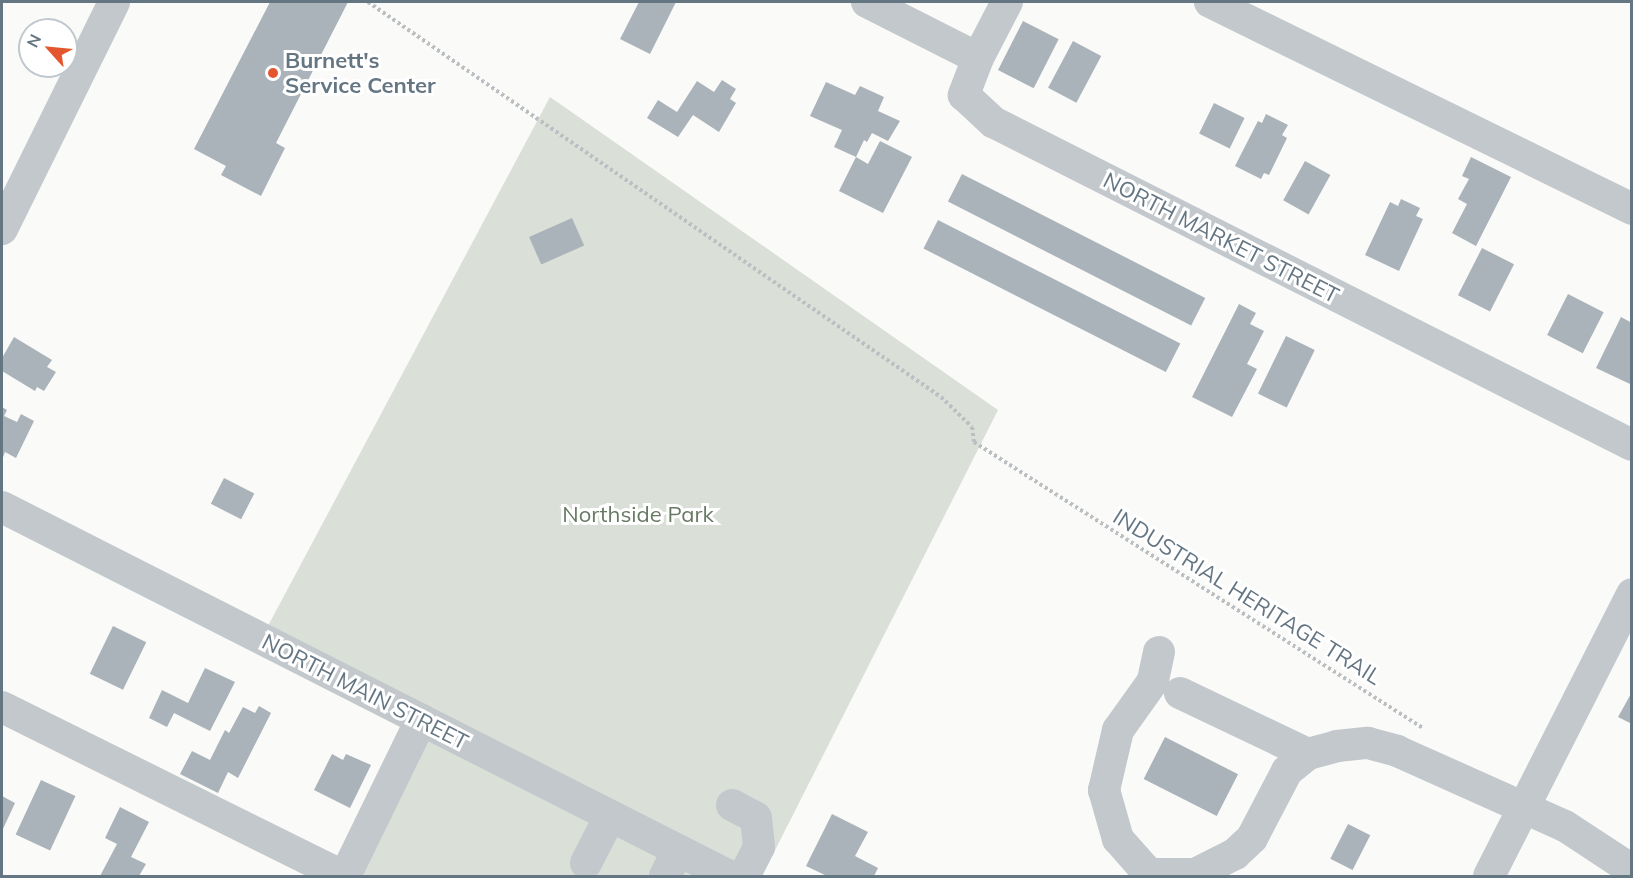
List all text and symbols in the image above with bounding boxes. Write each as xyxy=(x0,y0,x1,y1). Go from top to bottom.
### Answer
north arrow xyxy=(18,18,78,78)
text: N xyxy=(22,31,45,51)
place label: Burnett's Service Center xyxy=(285,47,436,98)
marker: Burnett's Service Center xyxy=(266,66,280,80)
street label: NORTH MARKET STREET xyxy=(1099,167,1343,309)
park label: Northside Park xyxy=(562,502,714,528)
street label: INDUSTRIAL HERITAGE TRAIL xyxy=(1108,503,1386,691)
street label: NORTH MAIN STREET xyxy=(258,629,472,755)

